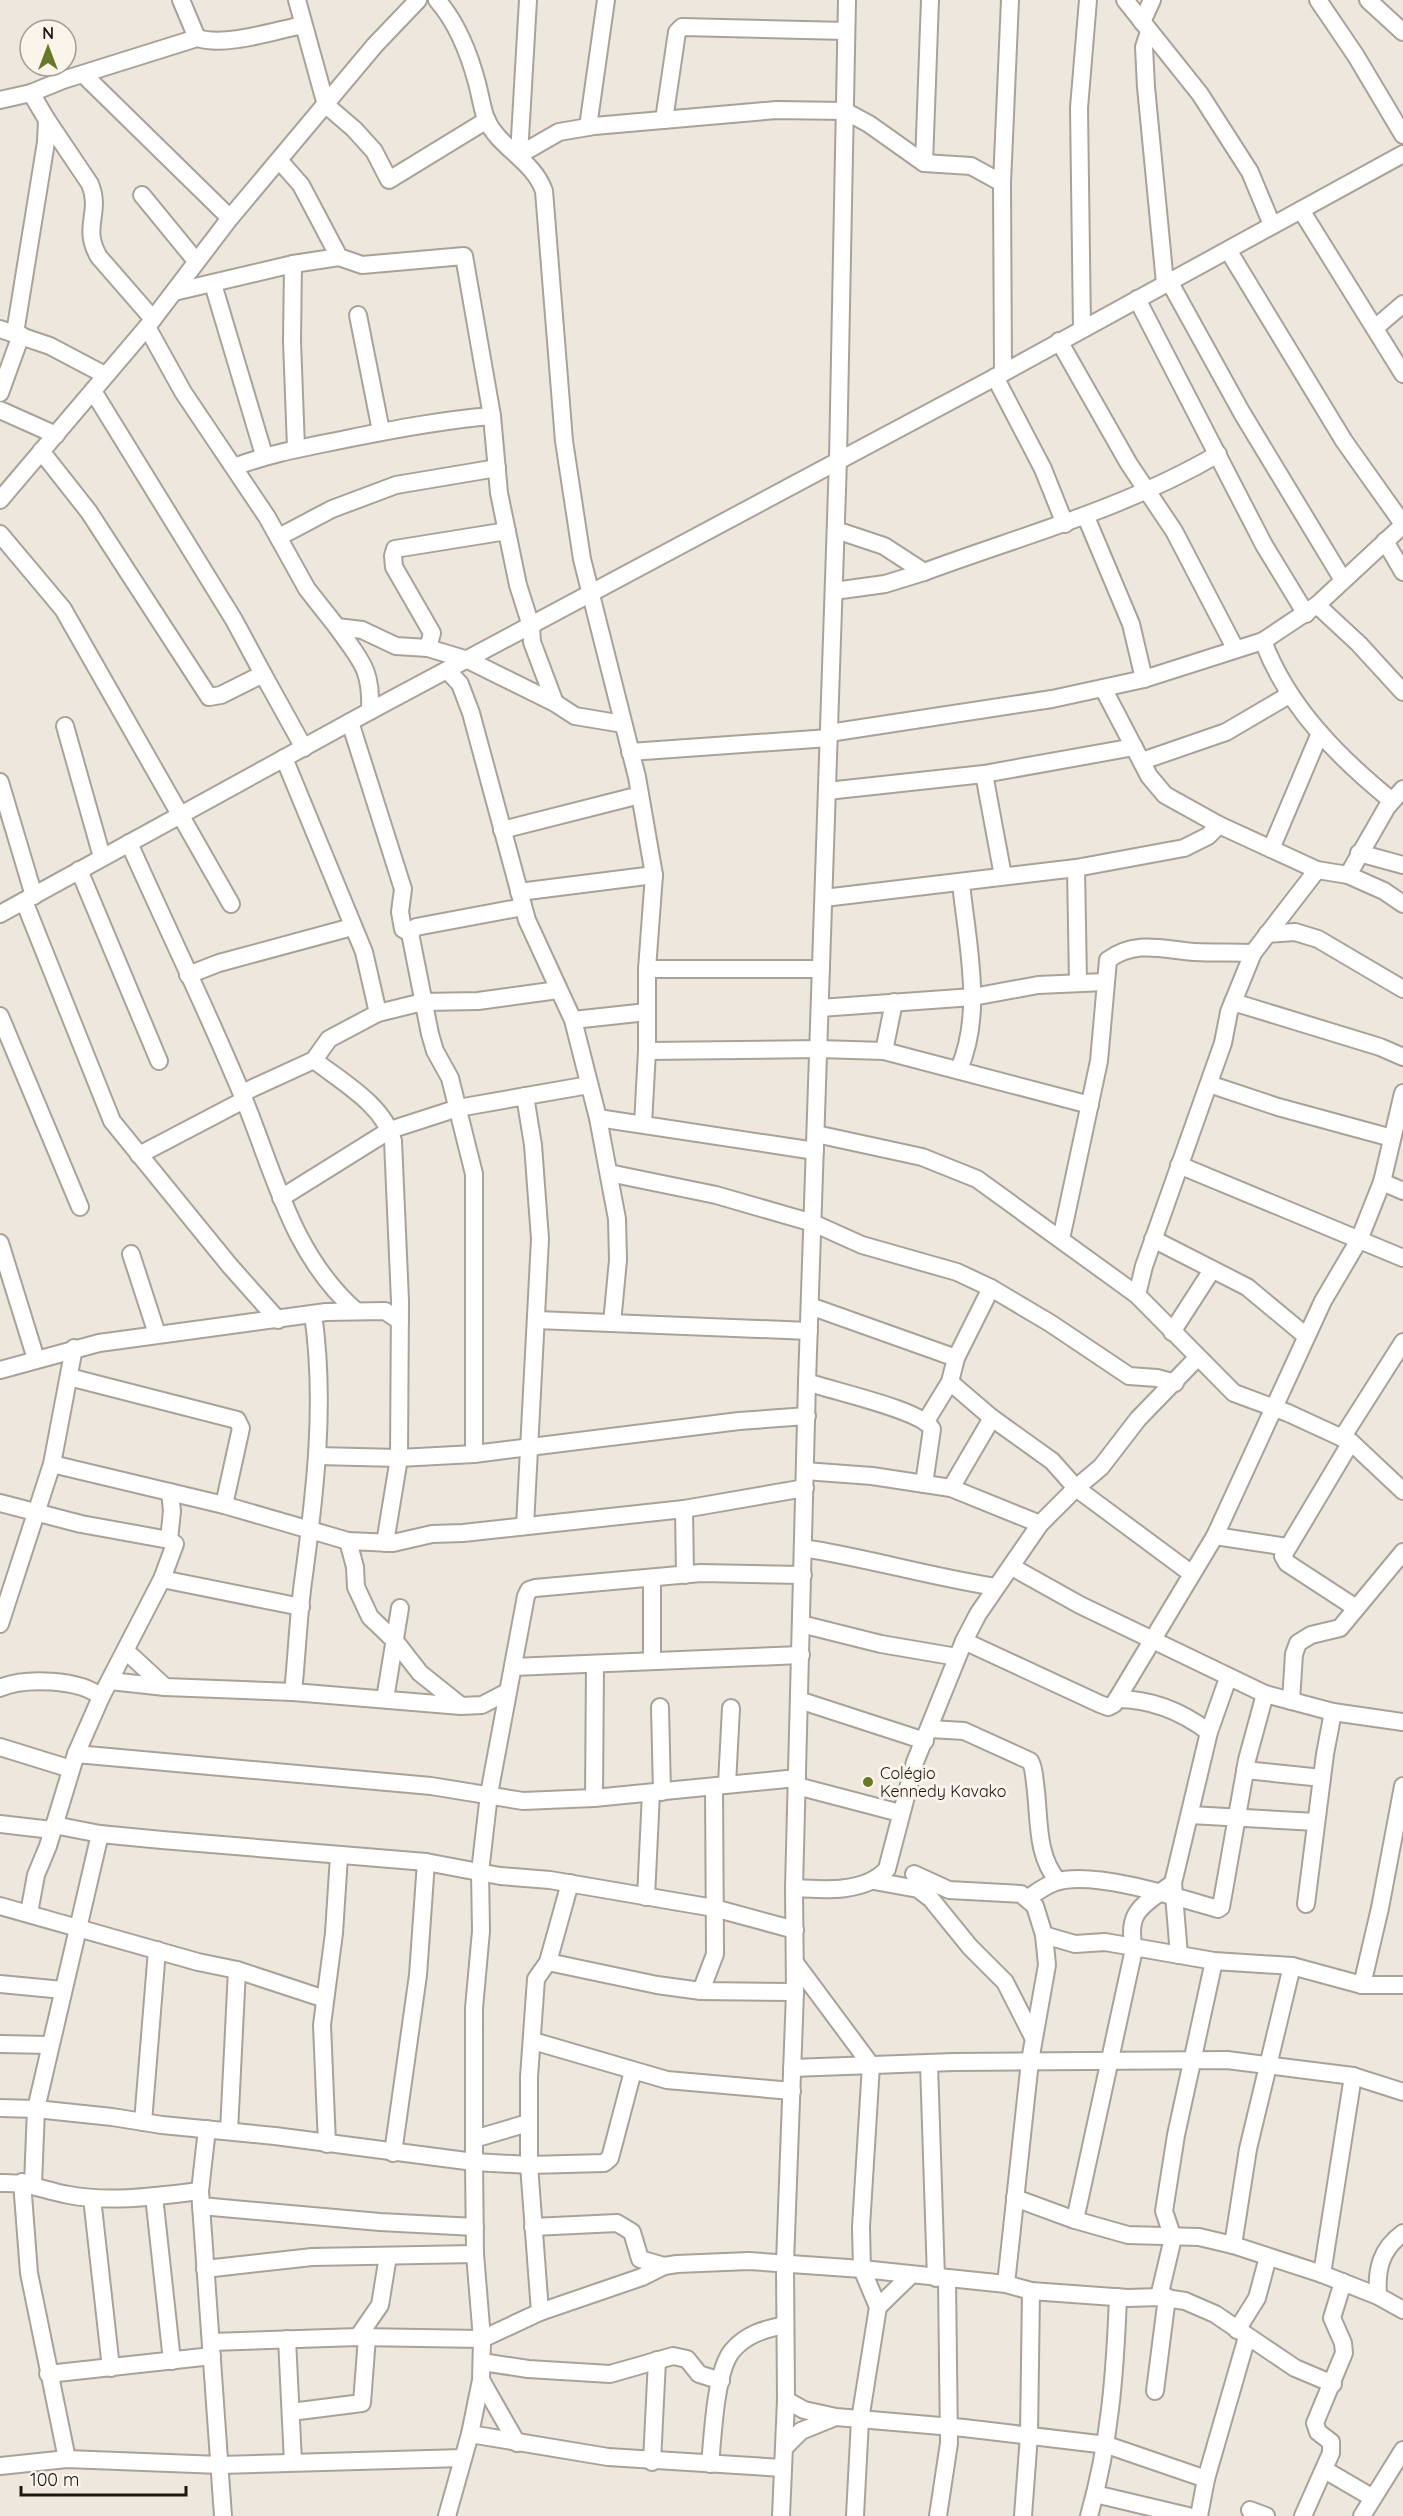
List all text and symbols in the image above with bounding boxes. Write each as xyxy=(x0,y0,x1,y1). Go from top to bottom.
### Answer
north arrow xyxy=(18,18,78,78)
text: N xyxy=(42,23,54,43)
place label: Colégio Kennedy Kavako xyxy=(880,1763,1007,1801)
marker: Colégio Kennedy Kavako xyxy=(861,1775,875,1789)
scale bar xyxy=(21,2459,186,2497)
text: 100 m xyxy=(30,2468,79,2491)

